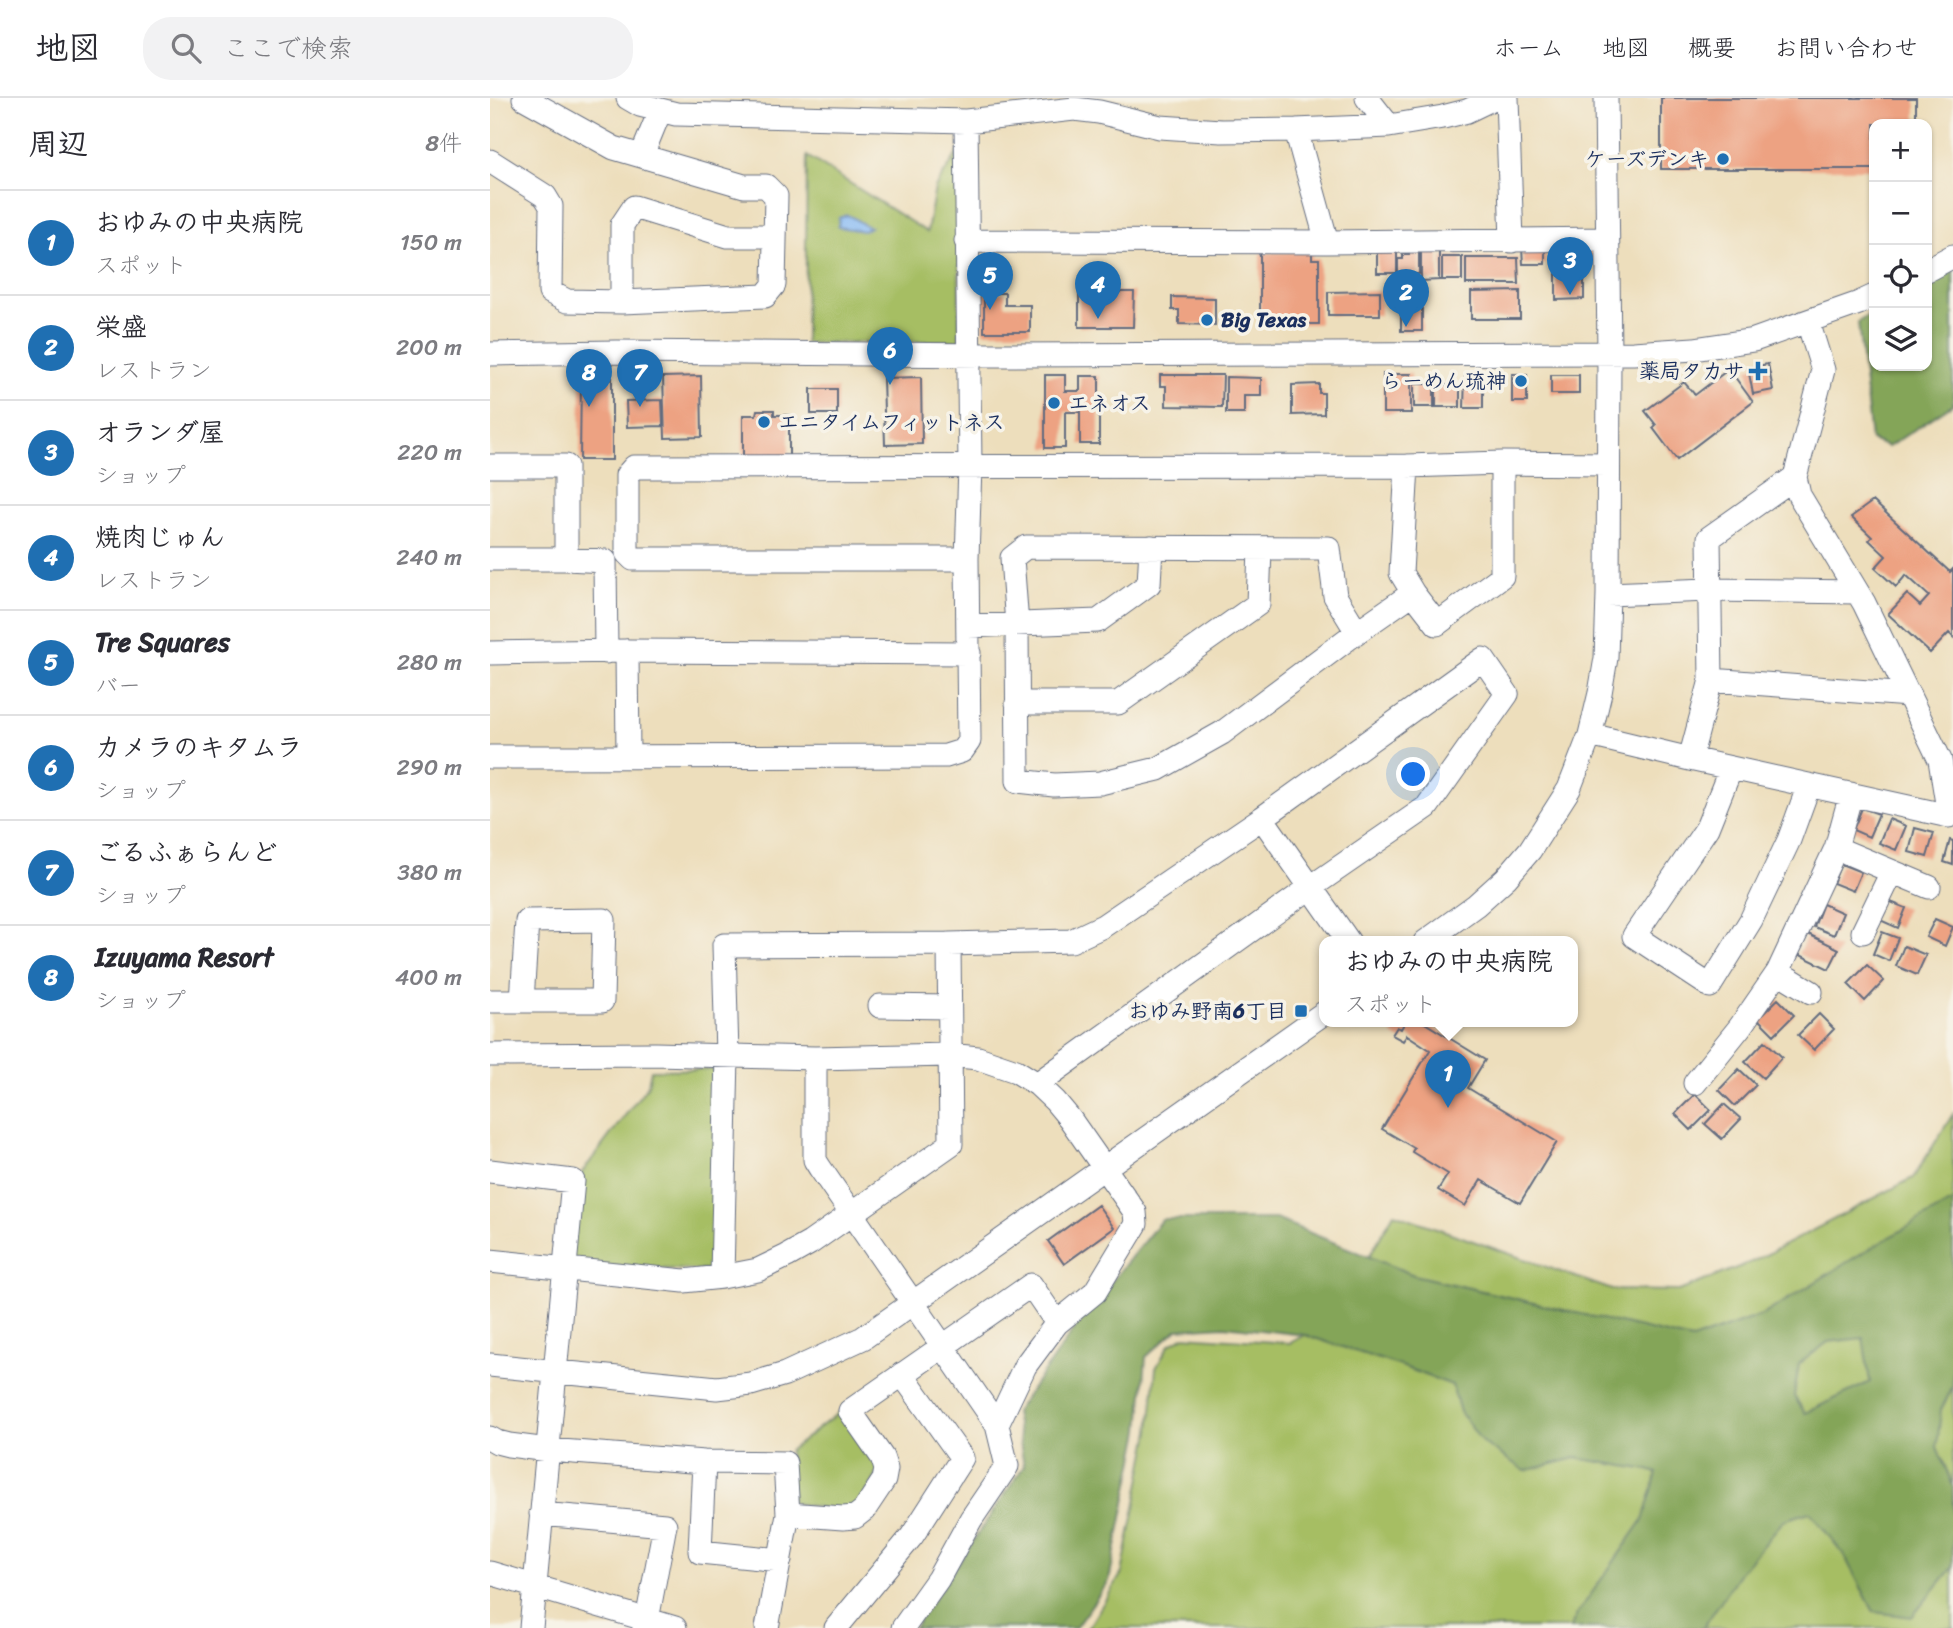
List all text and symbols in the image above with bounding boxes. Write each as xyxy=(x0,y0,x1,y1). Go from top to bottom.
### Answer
search box xyxy=(143,17,633,80)
text: 地図 xyxy=(35,19,101,77)
text: ここで検索 xyxy=(223,25,353,71)
text: ホーム xyxy=(1493,27,1564,69)
text: 地図 xyxy=(1602,27,1650,69)
text: 概要 xyxy=(1688,27,1736,69)
text: お問い合わせ xyxy=(1774,27,1918,69)
icon: search xyxy=(167,29,205,67)
text: 周辺 xyxy=(28,117,88,171)
map controls xyxy=(1869,119,1932,371)
button: + xyxy=(1869,119,1932,182)
text: 8件 xyxy=(425,123,462,164)
place label: ケーズデンキ xyxy=(1585,140,1709,178)
marker: ケーズデンキ xyxy=(1715,151,1731,167)
button: − xyxy=(1869,182,1932,245)
text: おゆみの中央病院 xyxy=(95,199,303,245)
text: 1 xyxy=(46,222,56,263)
text: 150 m xyxy=(400,222,462,263)
pin: 3 xyxy=(1547,237,1593,295)
text: スポット xyxy=(95,245,187,286)
button: locate xyxy=(1869,245,1932,308)
pin: 5 xyxy=(967,252,1013,310)
pin: 4 xyxy=(1075,261,1121,319)
pin: 2 xyxy=(1383,269,1429,327)
place label: Big Texas xyxy=(1221,301,1306,339)
text: 栄盛 xyxy=(95,304,147,350)
button: layers xyxy=(1869,308,1932,371)
marker: Big Texas xyxy=(1199,312,1215,328)
text: 2 xyxy=(44,327,58,368)
text: 200 m xyxy=(396,327,462,368)
pin: 6 xyxy=(867,327,913,385)
pin: 8 xyxy=(566,349,612,407)
pin: 7 xyxy=(617,349,663,407)
text: レストラン xyxy=(95,350,212,391)
place label: 薬局タカサ xyxy=(1639,352,1744,390)
place label: らーめん琉神 xyxy=(1381,362,1507,400)
marker: 薬局タカサ xyxy=(1750,363,1766,379)
marker: らーめん琉神 xyxy=(1513,373,1529,389)
place label: エネオス xyxy=(1068,384,1151,422)
marker: エネオス xyxy=(1046,395,1062,411)
place label: エニタイムフィットネス xyxy=(778,403,1005,441)
text: オランダ屋 xyxy=(95,409,225,455)
marker: エニタイムフィットネス xyxy=(756,414,772,430)
text: 3 xyxy=(45,432,57,473)
text: 220 m xyxy=(397,432,462,473)
text: ショップ xyxy=(95,455,186,496)
text: 焼肉じゅん xyxy=(95,514,225,560)
text: 4 xyxy=(44,537,58,578)
text: 240 m xyxy=(396,537,462,578)
text: レストラン xyxy=(95,560,212,601)
text: Tre Squares xyxy=(95,619,230,665)
text: 5 xyxy=(44,642,58,683)
text: 280 m xyxy=(397,642,462,683)
text: バー xyxy=(95,665,141,706)
text: カメラのキタムラ xyxy=(95,724,302,770)
text: 6 xyxy=(44,747,58,788)
text: 290 m xyxy=(396,747,462,788)
your location xyxy=(1396,757,1430,791)
text: ショップ xyxy=(95,770,186,811)
text: ごるふぁらんど xyxy=(95,829,277,875)
text: 7 xyxy=(44,852,58,893)
text: 380 m xyxy=(397,852,462,893)
text: ショップ xyxy=(95,875,186,916)
text: Izuyama Resort xyxy=(95,934,273,980)
popup xyxy=(1319,936,1578,1027)
text: おゆみの中央病院 xyxy=(1344,938,1553,984)
text: 8 xyxy=(44,957,58,998)
text: 400 m xyxy=(395,957,462,998)
text: ショップ xyxy=(95,980,186,1021)
text: スポット xyxy=(1344,984,1436,1025)
place label: おゆみ野南6丁目 xyxy=(1128,992,1287,1030)
marker: おゆみ野南6丁目 xyxy=(1293,1003,1309,1019)
pin: 1 xyxy=(1425,1050,1471,1108)

